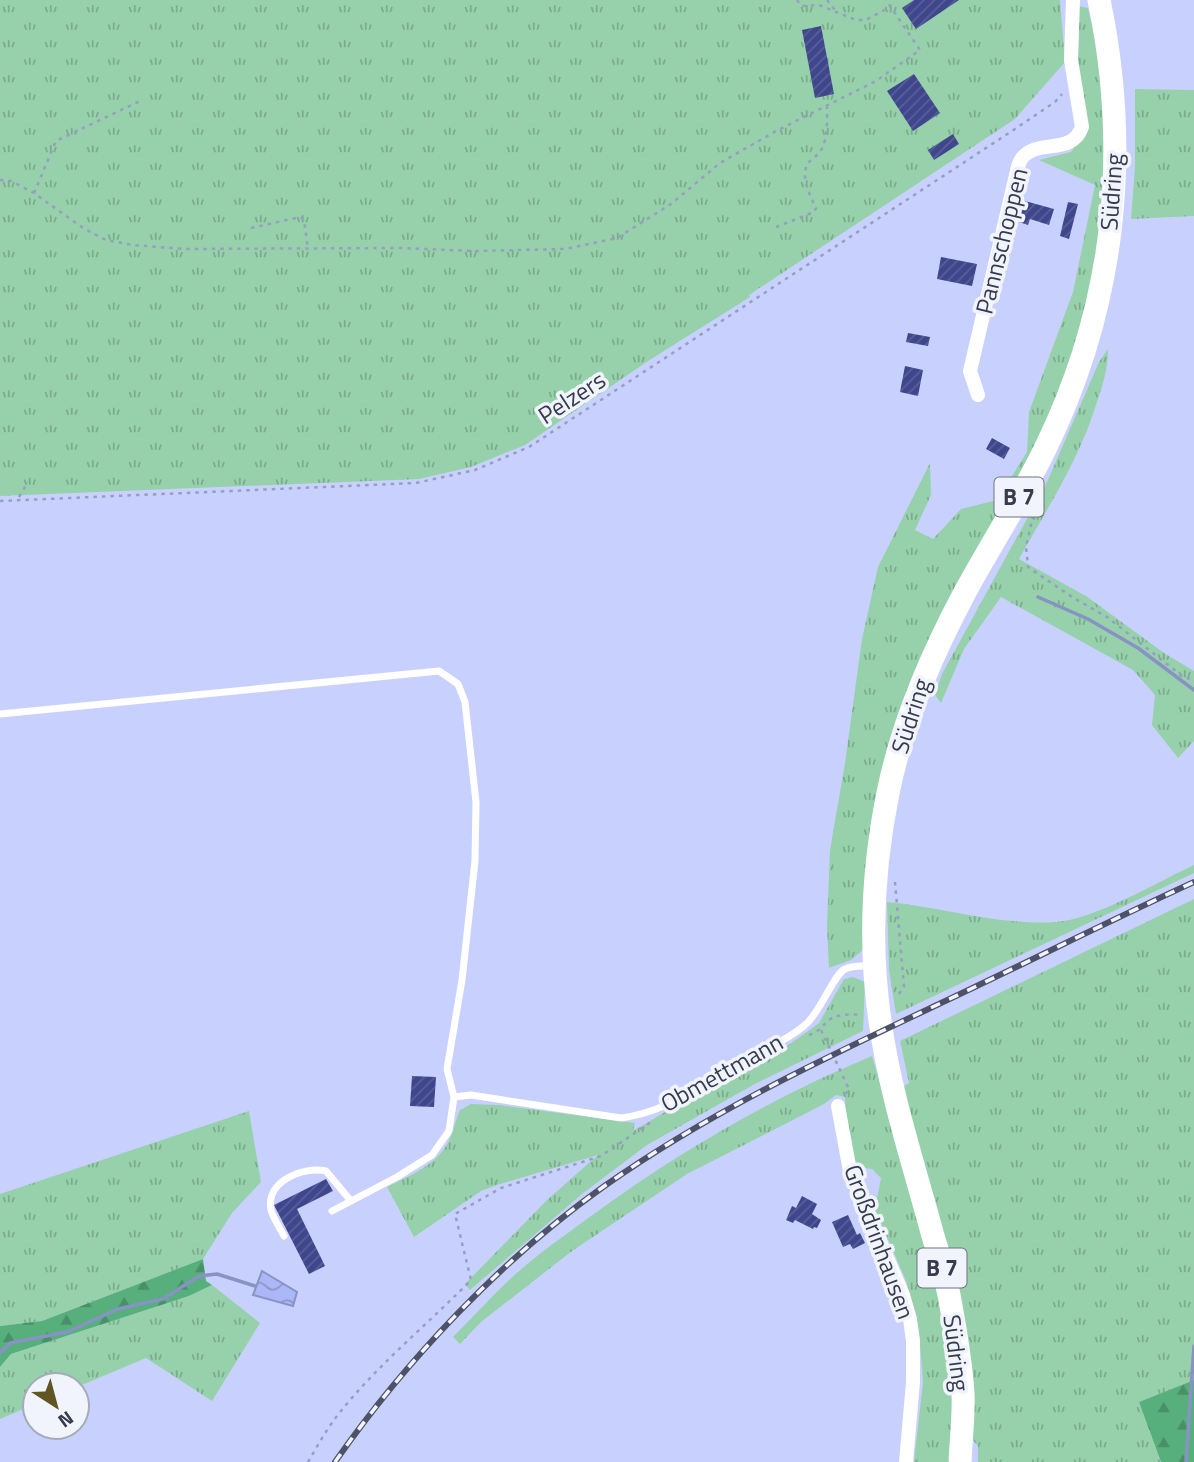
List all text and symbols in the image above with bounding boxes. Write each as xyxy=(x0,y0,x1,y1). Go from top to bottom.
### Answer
street label: Südring xyxy=(1090,152,1132,232)
street label: Pannschoppen xyxy=(965,164,1037,318)
street label: Pelzers xyxy=(531,362,612,432)
road number: B 7 xyxy=(995,477,1044,516)
street label: Südring xyxy=(881,673,939,758)
street label: Obmettmann xyxy=(654,1024,789,1121)
street label: Großdrinhausen xyxy=(835,1159,925,1324)
road number: B 7 xyxy=(918,1248,967,1288)
street label: Südring xyxy=(934,1312,980,1393)
north arrow xyxy=(21,1371,91,1441)
text: N xyxy=(52,1405,80,1436)

